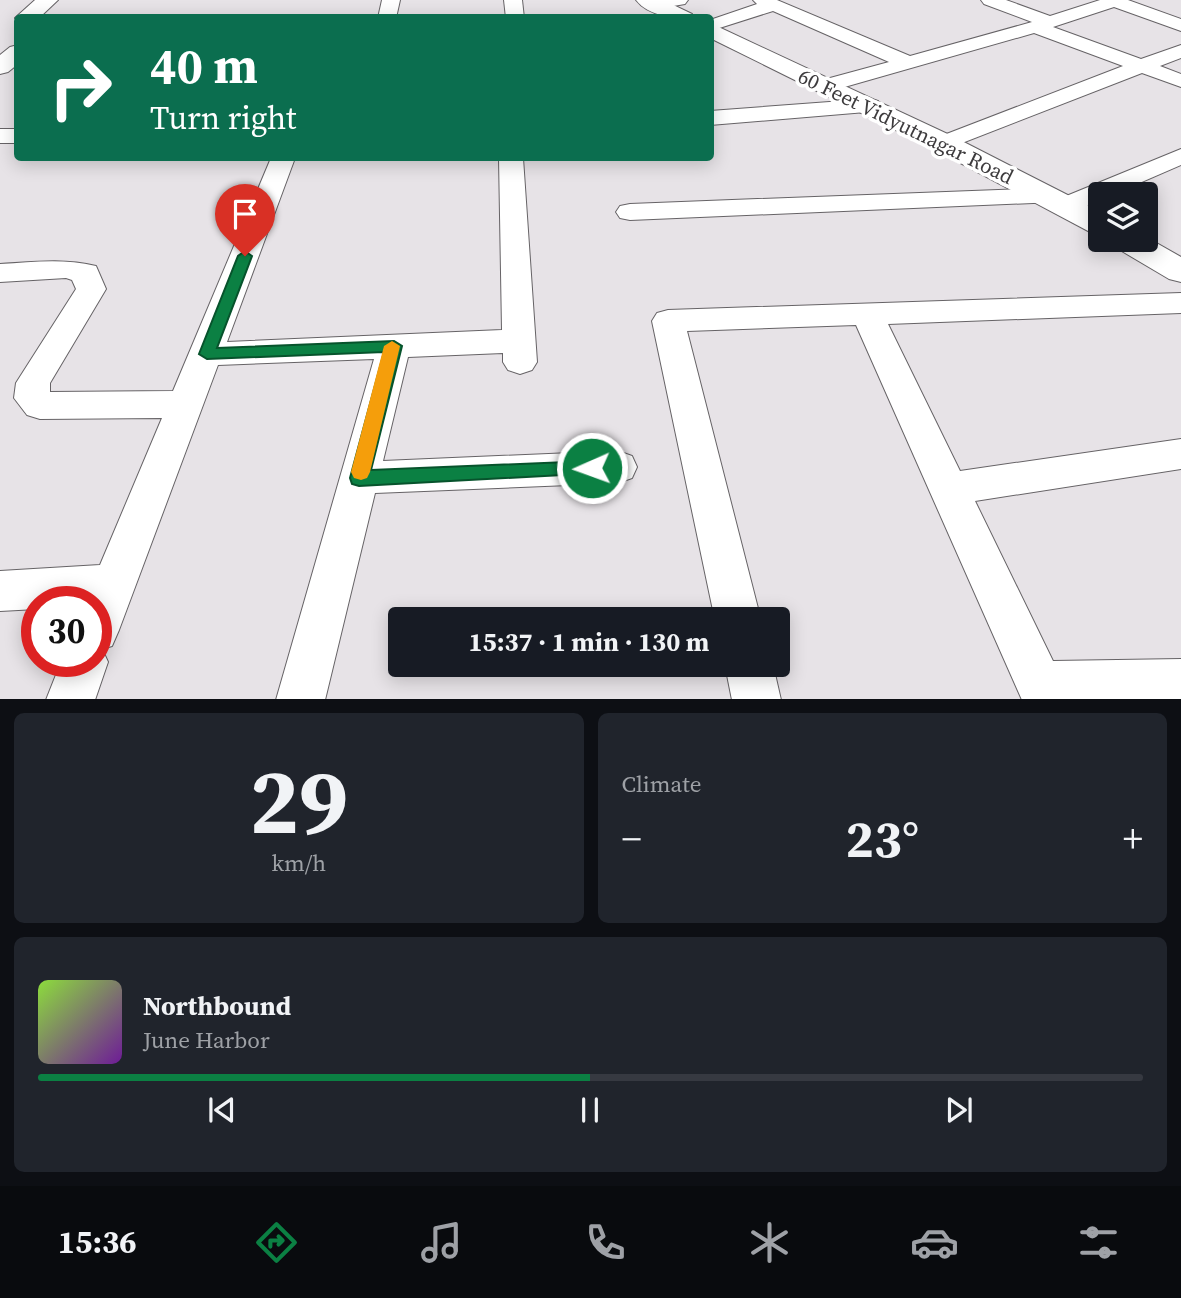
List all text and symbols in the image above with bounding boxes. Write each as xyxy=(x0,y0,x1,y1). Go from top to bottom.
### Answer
text: 40 m xyxy=(150,32,258,99)
icon: right xyxy=(35,42,126,133)
street label: 60 Feet Vidyutnagar Road xyxy=(793,61,1019,191)
text: Turn right xyxy=(150,96,296,140)
map controls xyxy=(1088,182,1158,252)
button: layers xyxy=(1088,182,1158,252)
pin xyxy=(215,184,275,256)
icon: arrive xyxy=(226,195,264,233)
position arrow xyxy=(555,431,629,505)
speed limit sign: 30 xyxy=(21,586,112,677)
text: 15:37 · 1 min · 130 m xyxy=(469,624,709,660)
text: 29 xyxy=(249,739,348,863)
text: Climate xyxy=(622,768,701,800)
text: 23° xyxy=(846,803,919,874)
text: − xyxy=(622,813,642,865)
text: + xyxy=(1123,813,1143,865)
text: km/h xyxy=(271,847,326,879)
text: Northbound xyxy=(143,988,291,1024)
text: June Harbor xyxy=(143,1024,270,1056)
icon: previous xyxy=(203,1091,241,1129)
icon: pause xyxy=(571,1091,609,1129)
icon: next xyxy=(940,1091,978,1129)
icon: directions xyxy=(252,1218,301,1267)
icon: music xyxy=(417,1218,466,1267)
icon: phone xyxy=(581,1218,630,1267)
icon: climate xyxy=(745,1218,794,1267)
icon: car xyxy=(910,1218,959,1267)
icon: filters xyxy=(1074,1218,1123,1267)
text: 15:36 xyxy=(58,1220,137,1264)

